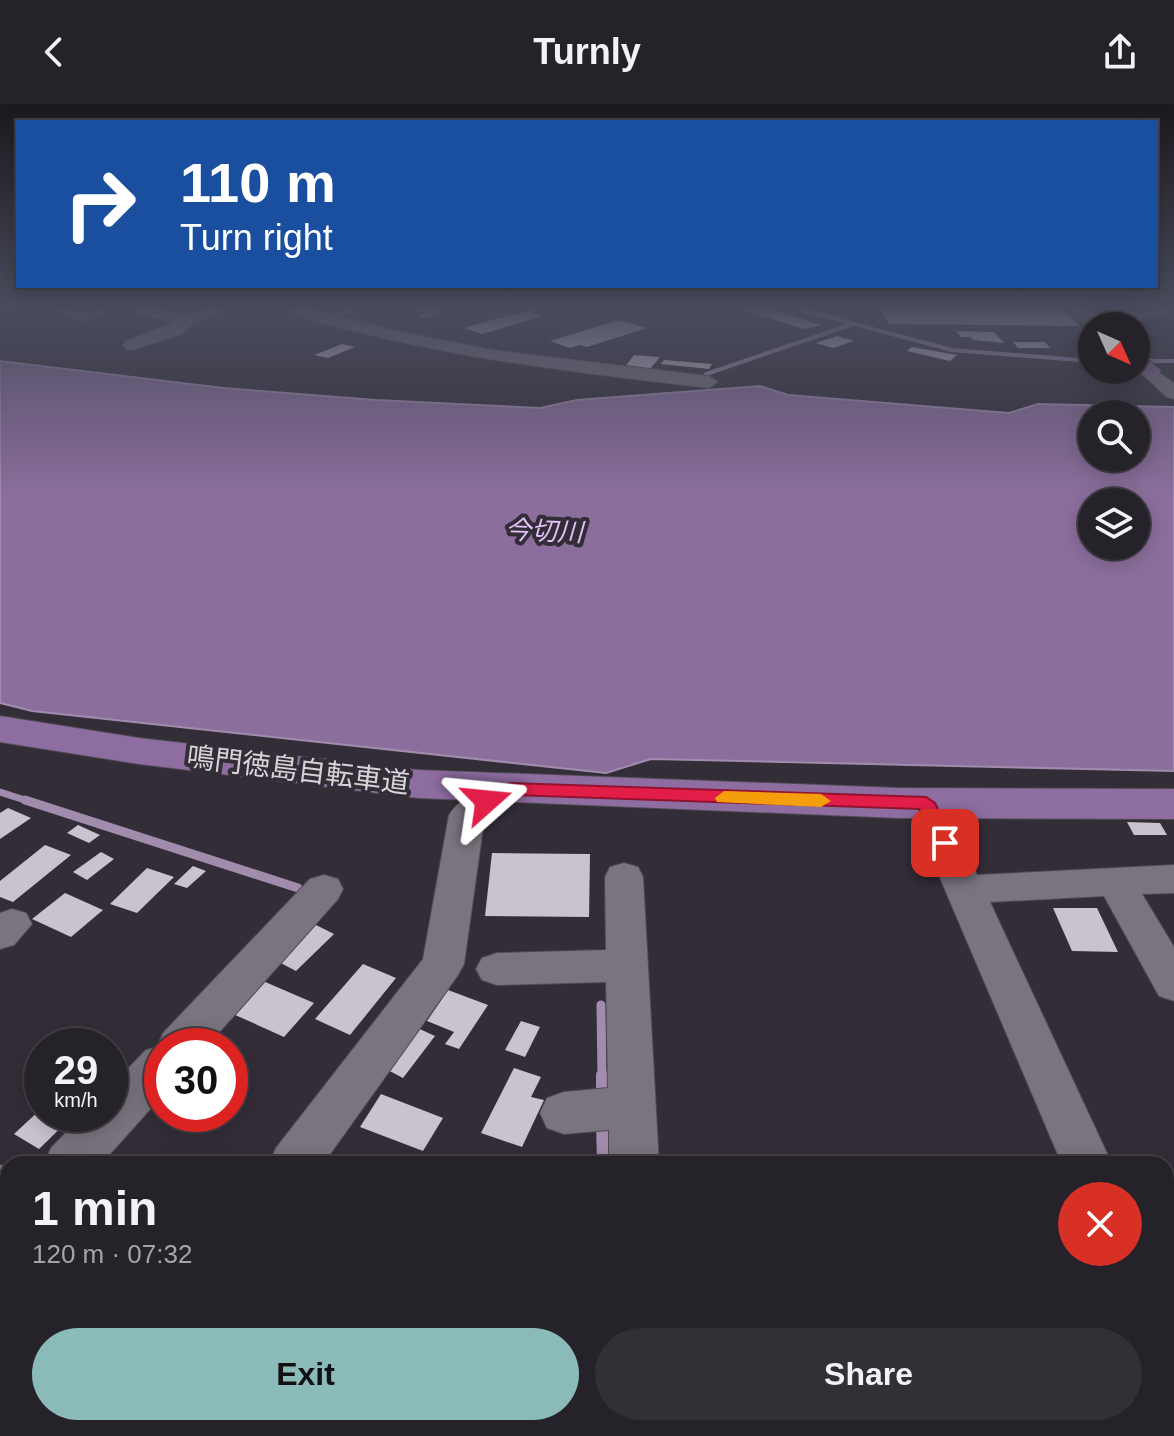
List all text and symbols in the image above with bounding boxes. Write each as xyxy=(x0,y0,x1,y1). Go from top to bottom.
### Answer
icon: back xyxy=(32,30,76,74)
icon: share xyxy=(1098,30,1142,74)
text: Turnly xyxy=(533,31,641,72)
text: 110 m xyxy=(180,151,336,214)
icon: right xyxy=(48,152,152,256)
text: Turn right xyxy=(180,217,333,258)
north arrow xyxy=(1078,312,1150,384)
map controls xyxy=(1078,312,1150,560)
button: search xyxy=(1078,400,1150,472)
button: layers xyxy=(1078,488,1150,560)
water label: 今切川 xyxy=(504,515,586,547)
street label: 鳴門徳島自転車道 xyxy=(185,741,411,799)
position arrow xyxy=(445,759,529,843)
pin xyxy=(911,809,979,877)
icon: arrive xyxy=(923,821,967,865)
speed limit sign: 30 xyxy=(144,1028,248,1132)
text: 29 xyxy=(54,1048,98,1092)
text: km/h xyxy=(54,1089,98,1111)
text: 1 min xyxy=(32,1182,157,1235)
button: close xyxy=(1058,1182,1142,1266)
text: 120 m · 07:32 xyxy=(32,1239,192,1269)
button: Exit xyxy=(32,1328,579,1420)
button: Share xyxy=(595,1328,1142,1420)

